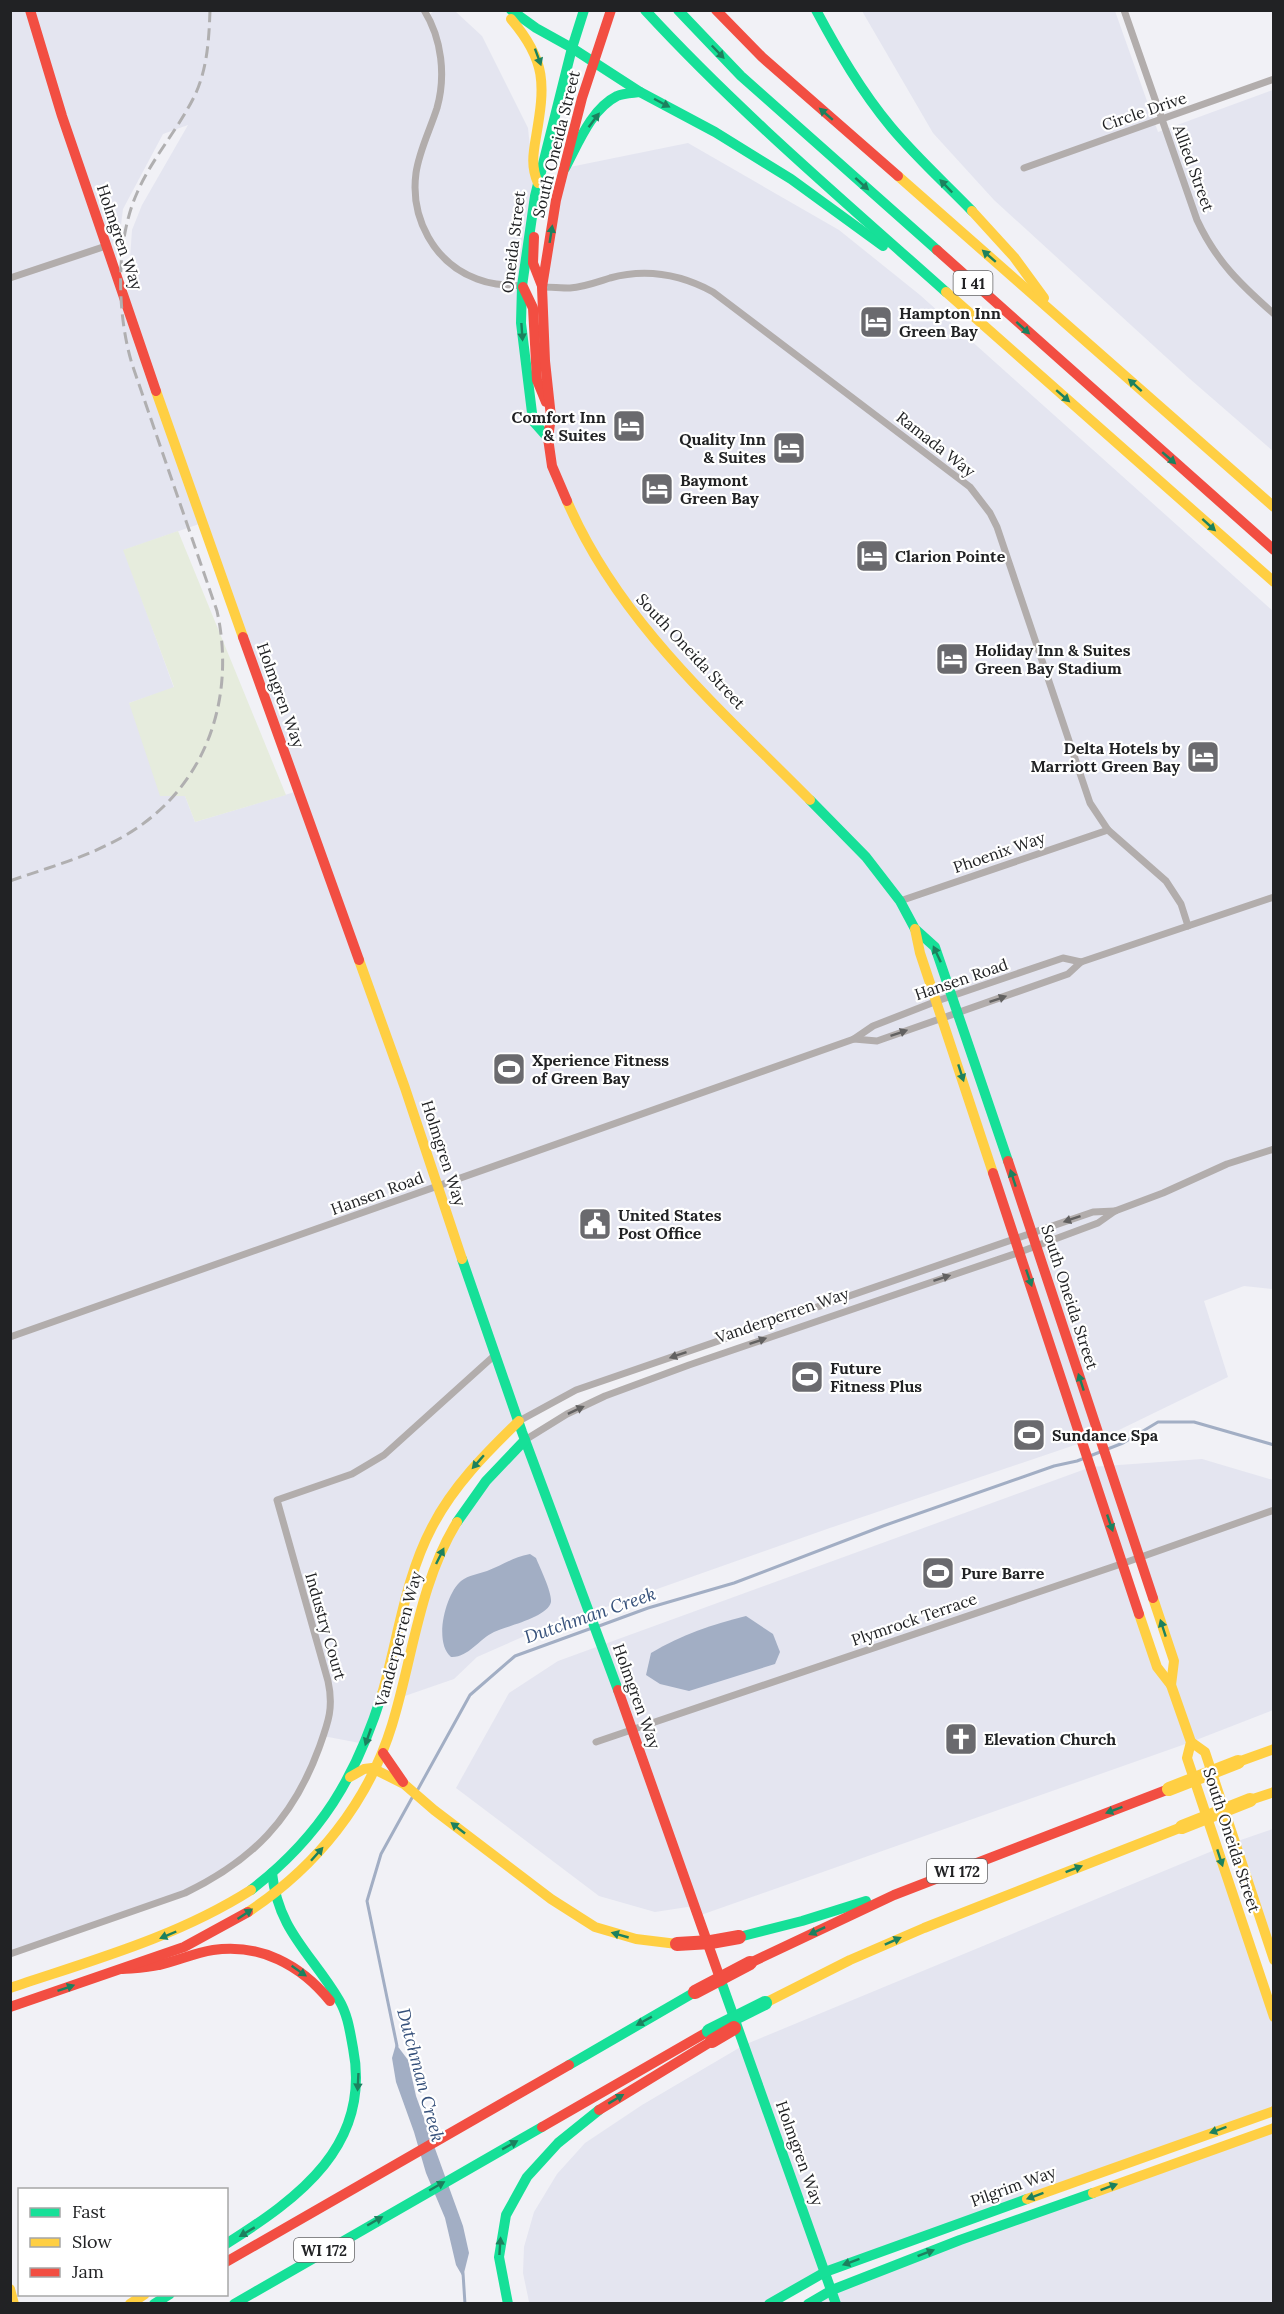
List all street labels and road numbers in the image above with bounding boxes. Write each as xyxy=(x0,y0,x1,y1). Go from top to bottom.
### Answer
street label: South Oneida Street xyxy=(528,68,584,220)
street label: Circle Drive xyxy=(1099,87,1189,135)
street label: Allied Street xyxy=(1169,121,1219,215)
street label: Holmgren Way xyxy=(93,182,148,293)
street label: Oneida Street xyxy=(497,189,529,294)
road number: I 41 xyxy=(954,271,992,295)
street label: Ramada Way xyxy=(893,407,980,481)
street label: South Oneida Street xyxy=(632,589,750,714)
street label: Holmgren Way xyxy=(253,640,309,751)
street label: Phoenix Way xyxy=(950,827,1048,877)
street label: Hansen Road xyxy=(912,954,1011,1004)
street label: Holmgren Way xyxy=(417,1097,471,1209)
street label: Hansen Road xyxy=(328,1167,427,1219)
street label: South Oneida Street xyxy=(1037,1222,1103,1373)
street label: Vanderperren Way xyxy=(712,1283,852,1348)
street label: Vanderperren Way xyxy=(370,1568,426,1710)
street label: Industry Court xyxy=(301,1570,351,1683)
street label: Plymrock Terrace xyxy=(849,1588,980,1650)
street label: Holmgren Way xyxy=(609,1641,665,1752)
street label: South Oneida Street xyxy=(1199,1765,1265,1916)
road number: WI 172 xyxy=(927,1859,987,1883)
street label: Holmgren Way xyxy=(772,2098,828,2209)
street label: Pilgrim Way xyxy=(968,2161,1059,2211)
road number: WI 172 xyxy=(294,2238,354,2262)

